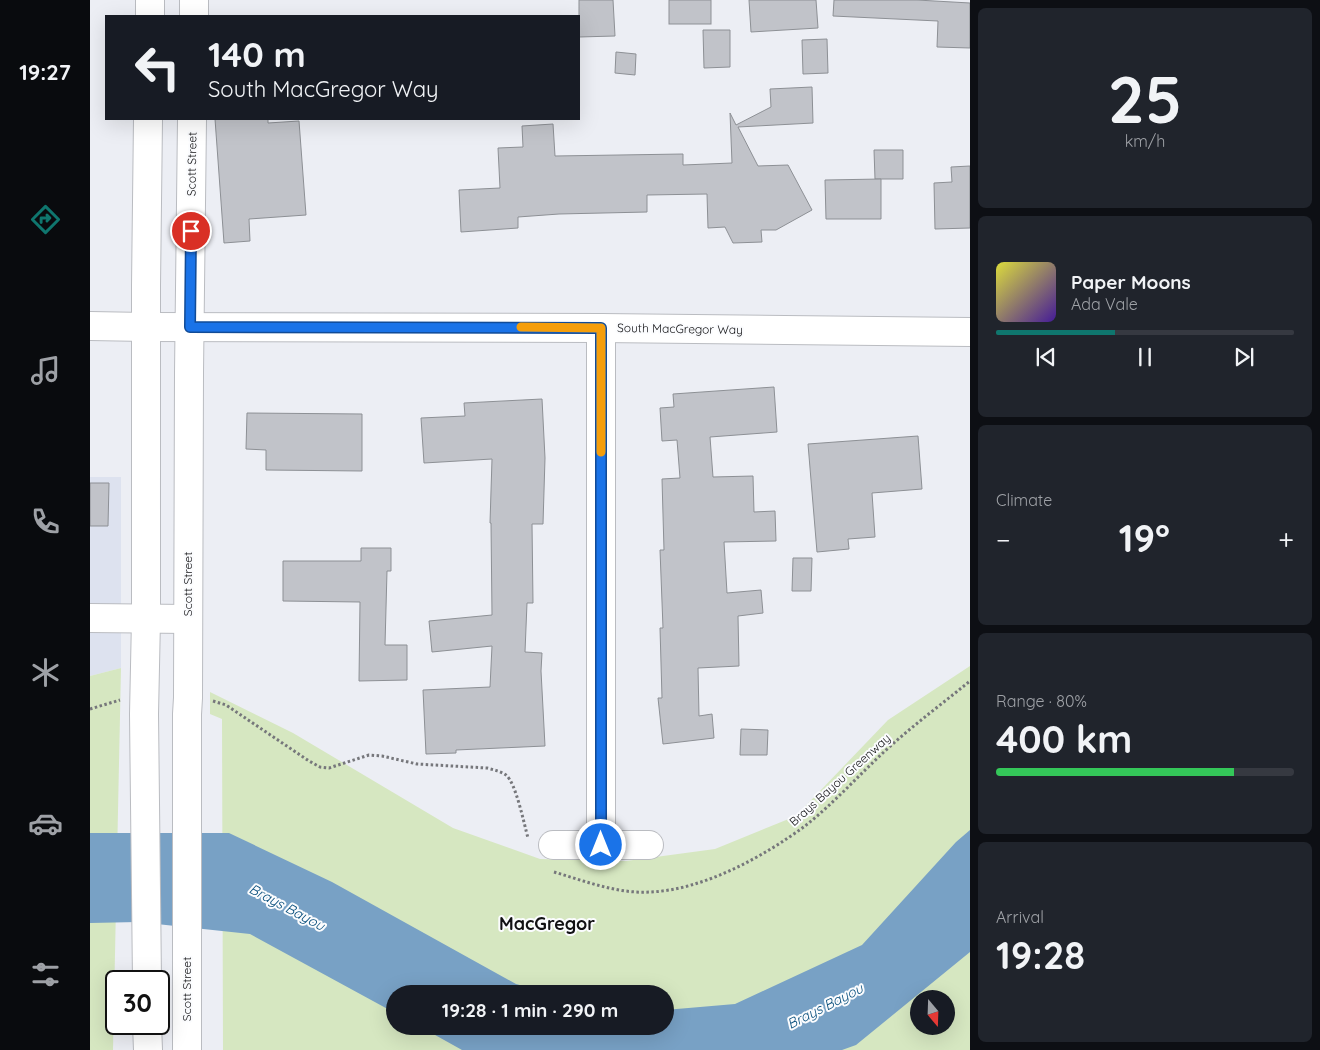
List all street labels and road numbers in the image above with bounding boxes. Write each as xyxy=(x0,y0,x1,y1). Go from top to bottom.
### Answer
street label: Scott Street xyxy=(183,132,200,196)
street label: South MacGregor Way xyxy=(617,320,743,337)
street label: Scott Street xyxy=(180,552,195,616)
street label: Brays Bayou Greenway xyxy=(786,730,893,829)
street label: Scott Street xyxy=(179,957,194,1021)

